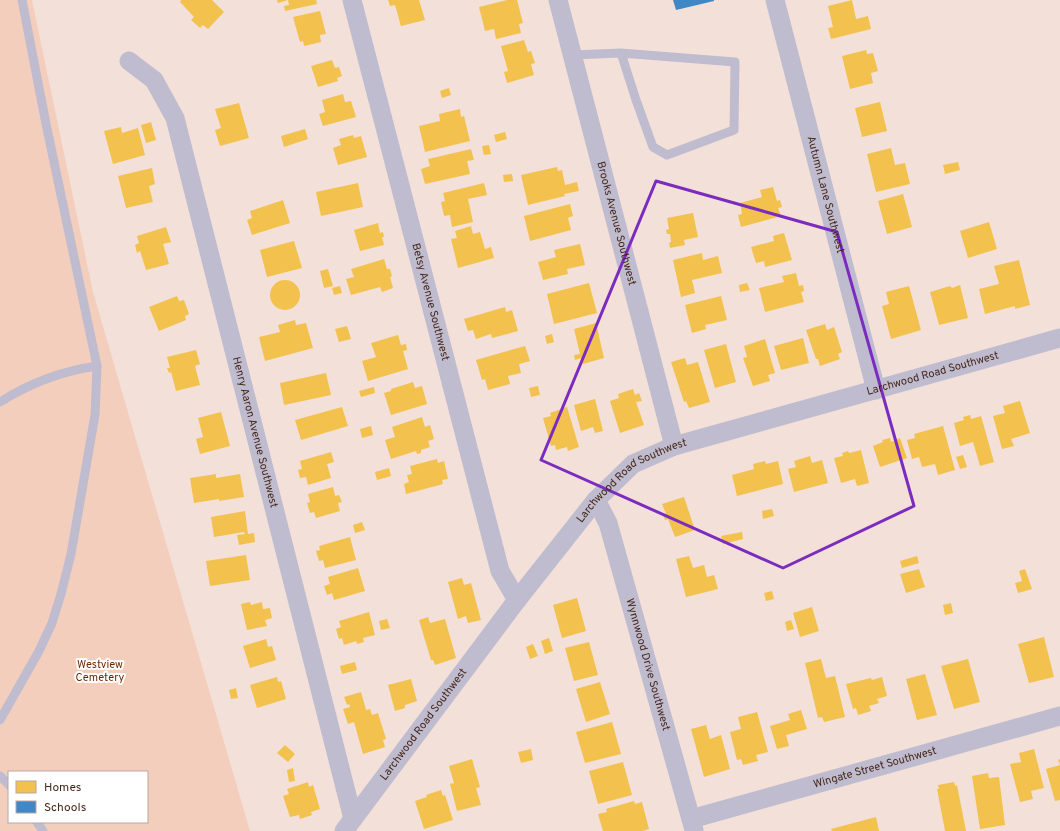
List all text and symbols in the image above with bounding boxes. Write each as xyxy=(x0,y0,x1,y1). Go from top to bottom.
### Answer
street label: Autumn Lane Southwest xyxy=(803,134,847,255)
street label: Brooks Avenue Southwest xyxy=(593,160,639,287)
street label: Betsy Avenue Southwest xyxy=(408,242,452,362)
street label: Larchwood Road Southwest xyxy=(865,348,1000,399)
street label: Henry Aaron Avenue Southwest xyxy=(229,355,281,509)
street label: Larchwood Road Southwest xyxy=(574,436,688,526)
street label: Wynnwood Drive Southwest xyxy=(622,597,673,732)
park label: Westview Cemetery xyxy=(76,658,125,685)
street label: Larchwood Road Southwest xyxy=(377,666,470,783)
street label: Wingate Street Southwest xyxy=(812,744,938,792)
legend xyxy=(8,771,148,823)
text: Homes xyxy=(44,780,81,796)
text: Schools xyxy=(44,800,86,816)

